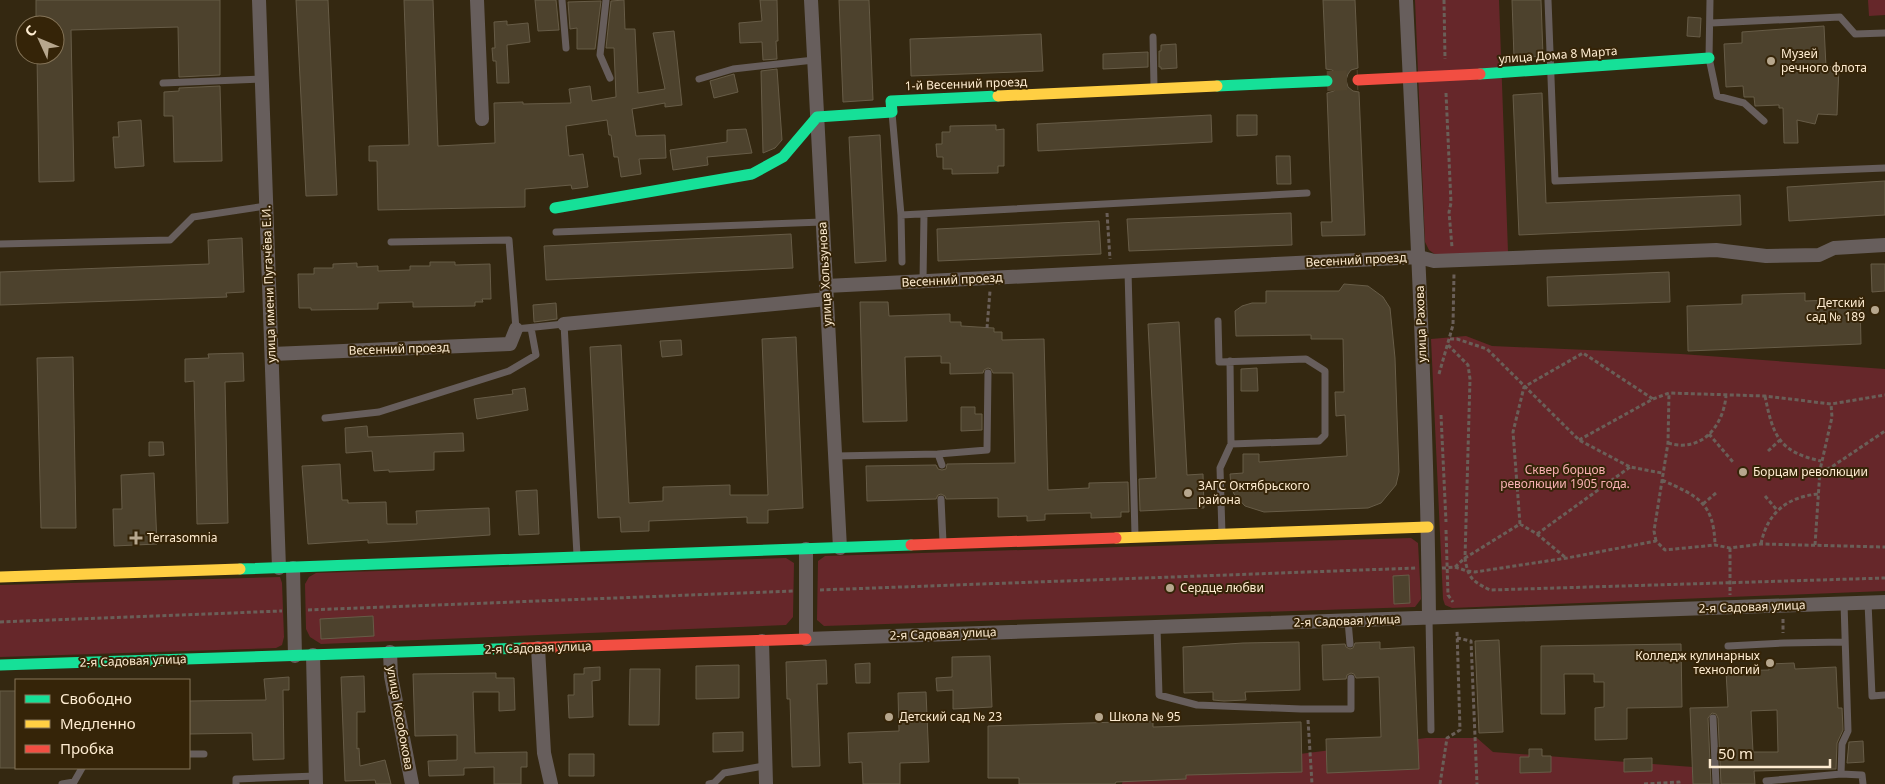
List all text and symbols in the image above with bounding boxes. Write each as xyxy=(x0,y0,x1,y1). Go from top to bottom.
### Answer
north arrow xyxy=(15,15,65,65)
text: С xyxy=(20,21,40,40)
street label: улица Дома 8 Марта xyxy=(1498,42,1618,67)
place label: Музей речного флота xyxy=(1781,45,1867,76)
marker: Музей речного флота xyxy=(1765,55,1777,67)
street label: 1-й Весенний проезд xyxy=(905,73,1028,94)
street label: улица имени Пугачёва Е.И. xyxy=(257,205,280,363)
street label: улица Хользунова xyxy=(813,221,836,327)
street label: Весенний проезд xyxy=(1305,248,1408,271)
street label: Весенний проезд xyxy=(901,268,1004,291)
street label: улица Рахова xyxy=(1411,285,1430,363)
place label: Детский сад № 189 xyxy=(1806,294,1865,325)
marker: Детский сад № 189 xyxy=(1869,304,1881,316)
street label: Весенний проезд xyxy=(348,338,450,359)
park label: Сквер борцов революции 1905 года. xyxy=(1500,461,1630,492)
place label: Борцам революции xyxy=(1753,463,1868,480)
marker: Борцам революции xyxy=(1737,466,1749,478)
place label: ЗАГС Октябрьского района xyxy=(1198,477,1310,508)
marker: ЗАГС Октябрьского района xyxy=(1182,487,1194,499)
place label: Terrasomnia xyxy=(147,529,217,546)
marker: Terrasomnia xyxy=(129,531,143,545)
place label: Сердце любви xyxy=(1180,579,1264,596)
marker: Сердце любви xyxy=(1164,582,1176,594)
street label: 2-я Садовая улица xyxy=(1698,596,1806,617)
street label: 2-я Садовая улица xyxy=(1293,610,1401,631)
street label: 2-я Садовая улица xyxy=(889,623,997,644)
street label: 2-я Садовая улица xyxy=(484,637,592,658)
place label: Колледж кулинарных технологий xyxy=(1635,647,1761,678)
street label: 2-я Садовая улица xyxy=(79,650,187,671)
marker: Колледж кулинарных технологий xyxy=(1764,657,1776,669)
street label: улица Кособокова xyxy=(383,665,418,771)
legend xyxy=(15,679,190,769)
text: Свободно xyxy=(60,688,132,708)
place label: Детский сад № 23 xyxy=(899,708,1002,725)
place label: Школа № 95 xyxy=(1109,708,1181,725)
marker: Детский сад № 23 xyxy=(883,711,895,723)
marker: Школа № 95 xyxy=(1093,711,1105,723)
text: Медленно xyxy=(60,713,136,733)
scale bar xyxy=(1710,736,1830,768)
text: Пробка xyxy=(60,738,114,758)
text: 50 m xyxy=(1718,743,1753,763)

